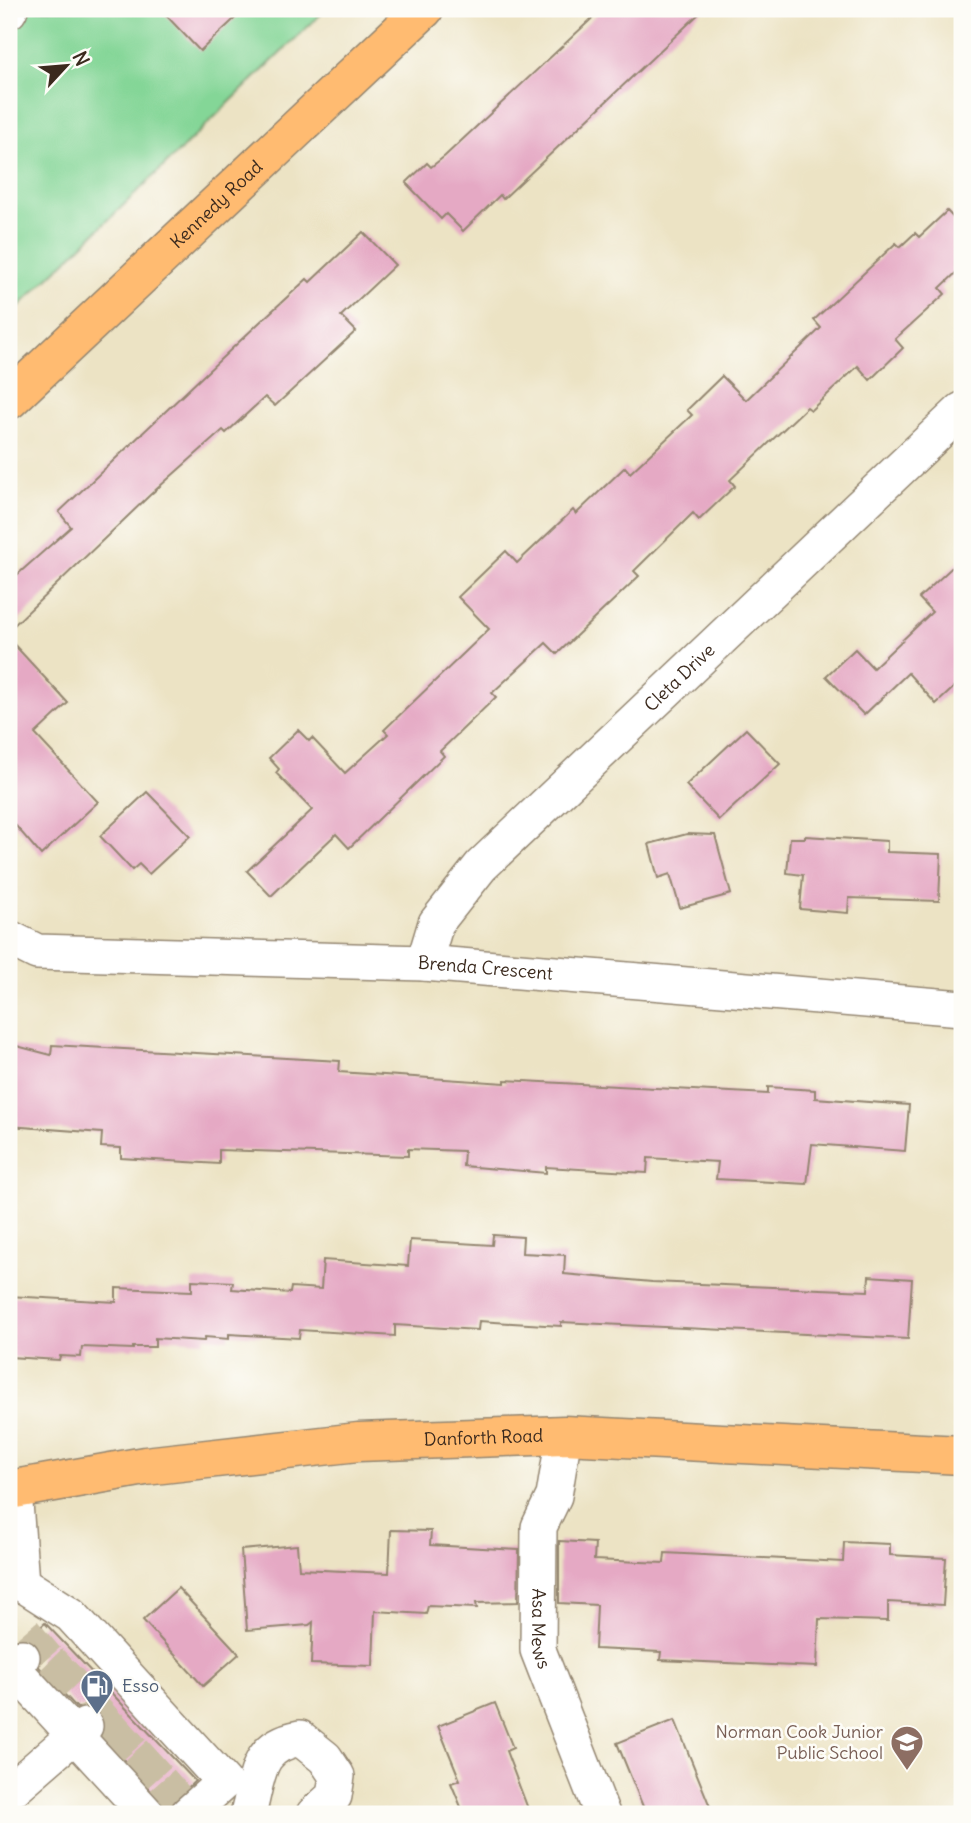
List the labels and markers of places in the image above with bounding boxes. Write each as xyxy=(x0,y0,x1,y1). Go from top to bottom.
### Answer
fuel station icon: Esso xyxy=(78,1667,116,1716)
place label: Esso xyxy=(122,1674,159,1697)
place label: Norman Cook Junior Public School xyxy=(716,1720,884,1764)
school or university icon: Norman Cook Junior Public School xyxy=(888,1723,926,1772)

